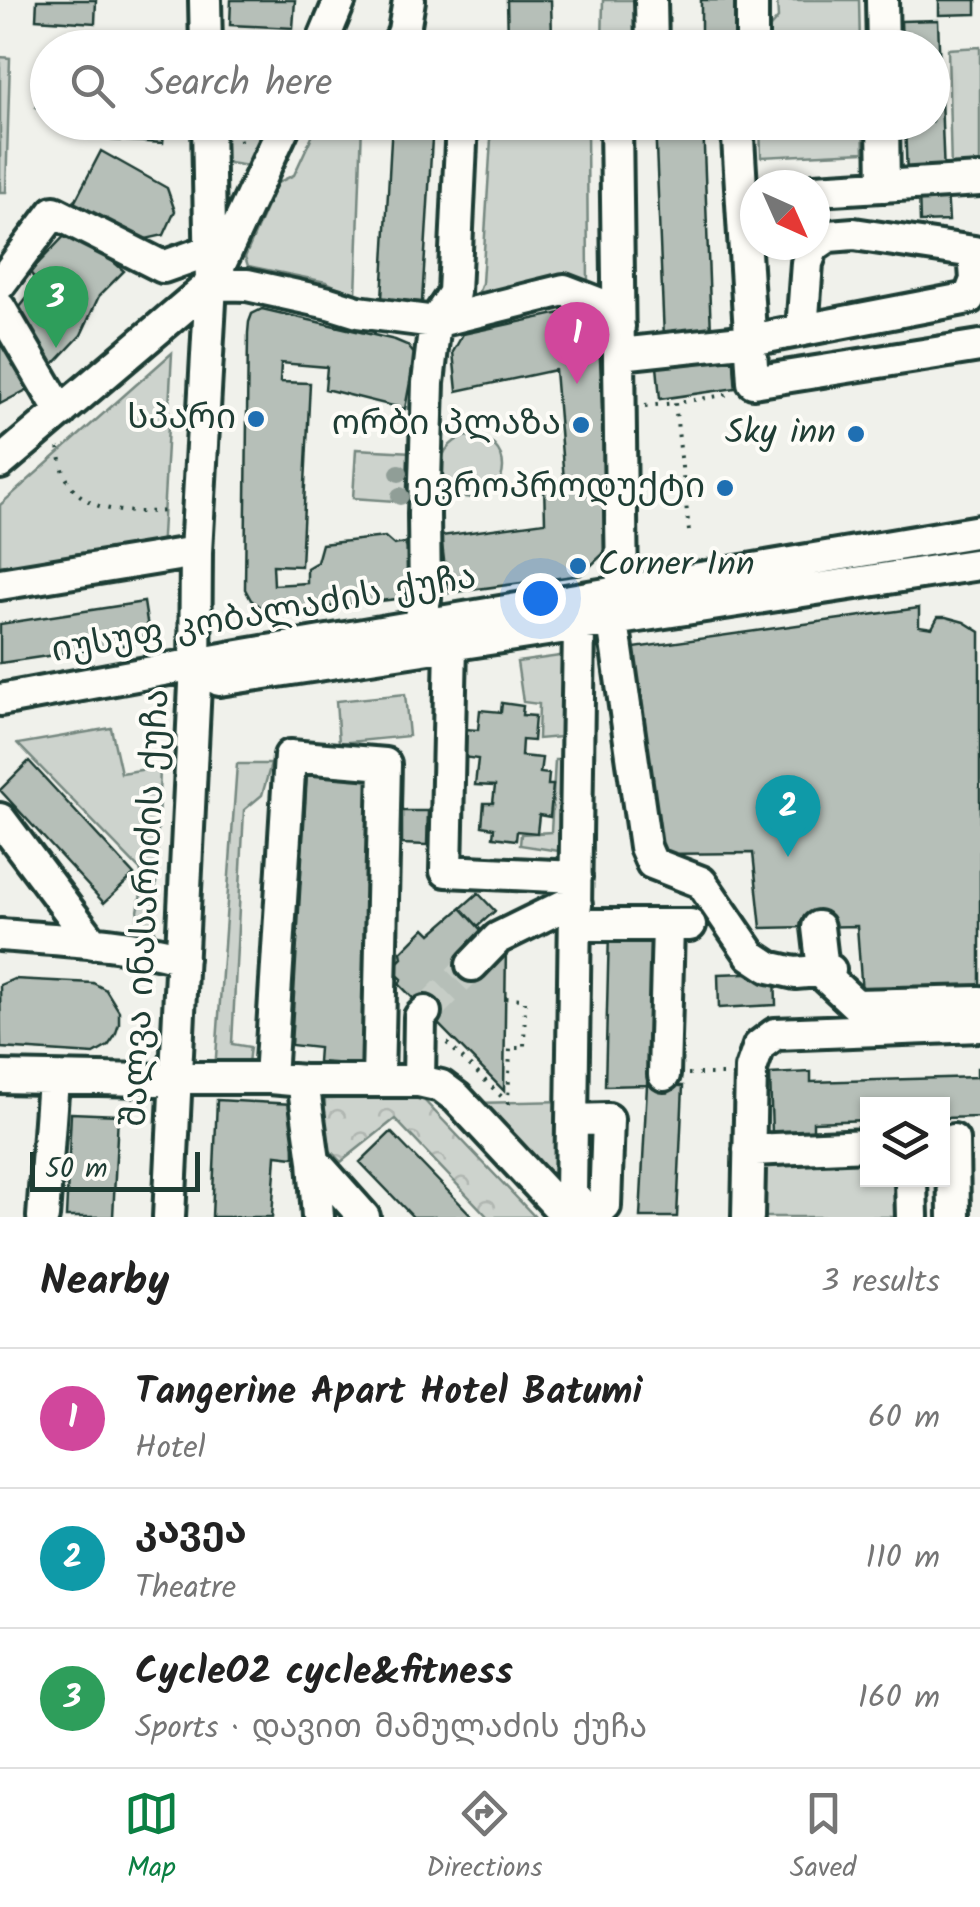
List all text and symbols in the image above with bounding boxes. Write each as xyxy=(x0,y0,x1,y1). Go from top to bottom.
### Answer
search box xyxy=(30,30,950,140)
text: Search here xyxy=(145,55,332,115)
icon: search xyxy=(65,58,120,113)
north arrow xyxy=(740,170,830,260)
pin: 3 xyxy=(23,266,88,348)
pin: 1 xyxy=(544,302,610,384)
place label: სპარი xyxy=(127,391,236,447)
place label: ორბი პლაზა xyxy=(332,397,561,453)
place label: Sky inn xyxy=(725,406,836,462)
marker: სპარი xyxy=(245,408,267,430)
marker: ორბი პლაზა xyxy=(570,414,592,436)
marker: Sky inn xyxy=(845,423,867,445)
place label: ევროპროდუქტი xyxy=(413,460,705,516)
marker: ევროპროდუქტი xyxy=(714,477,736,499)
place label: Corner Inn xyxy=(598,538,755,594)
street label: იუსუფ კობალაძის ქუჩა xyxy=(47,550,481,680)
marker: Corner Inn xyxy=(567,555,589,577)
your location xyxy=(515,573,566,624)
street label: შალვა ინასარიძის ქუჩა xyxy=(108,688,186,1128)
pin: 2 xyxy=(756,774,820,857)
map controls xyxy=(860,1097,950,1187)
button: layers xyxy=(860,1097,950,1187)
scale bar xyxy=(30,1147,200,1192)
text: 50 m xyxy=(45,1147,108,1192)
text: Nearby xyxy=(40,1249,169,1316)
text: 3 results xyxy=(821,1257,940,1308)
text: Tangerine Apart Hotel Batumi xyxy=(135,1363,642,1423)
text: 1 xyxy=(68,1393,77,1444)
text: 60 m xyxy=(868,1393,940,1444)
text: Hotel xyxy=(135,1423,206,1474)
text: კავეა xyxy=(135,1503,247,1563)
text: 2 xyxy=(63,1533,82,1584)
text: 110 m xyxy=(866,1533,940,1584)
text: Theatre xyxy=(135,1563,236,1614)
text: CycleO2 cycle&fitness xyxy=(135,1643,513,1703)
text: 3 xyxy=(64,1673,81,1724)
text: 160 m xyxy=(858,1673,940,1724)
text: Sports · დავით მამულაძის ქუჩა xyxy=(135,1703,647,1754)
tab: Map xyxy=(124,1786,179,1891)
tab: Directions xyxy=(426,1786,542,1891)
tab: Saved xyxy=(790,1786,856,1891)

